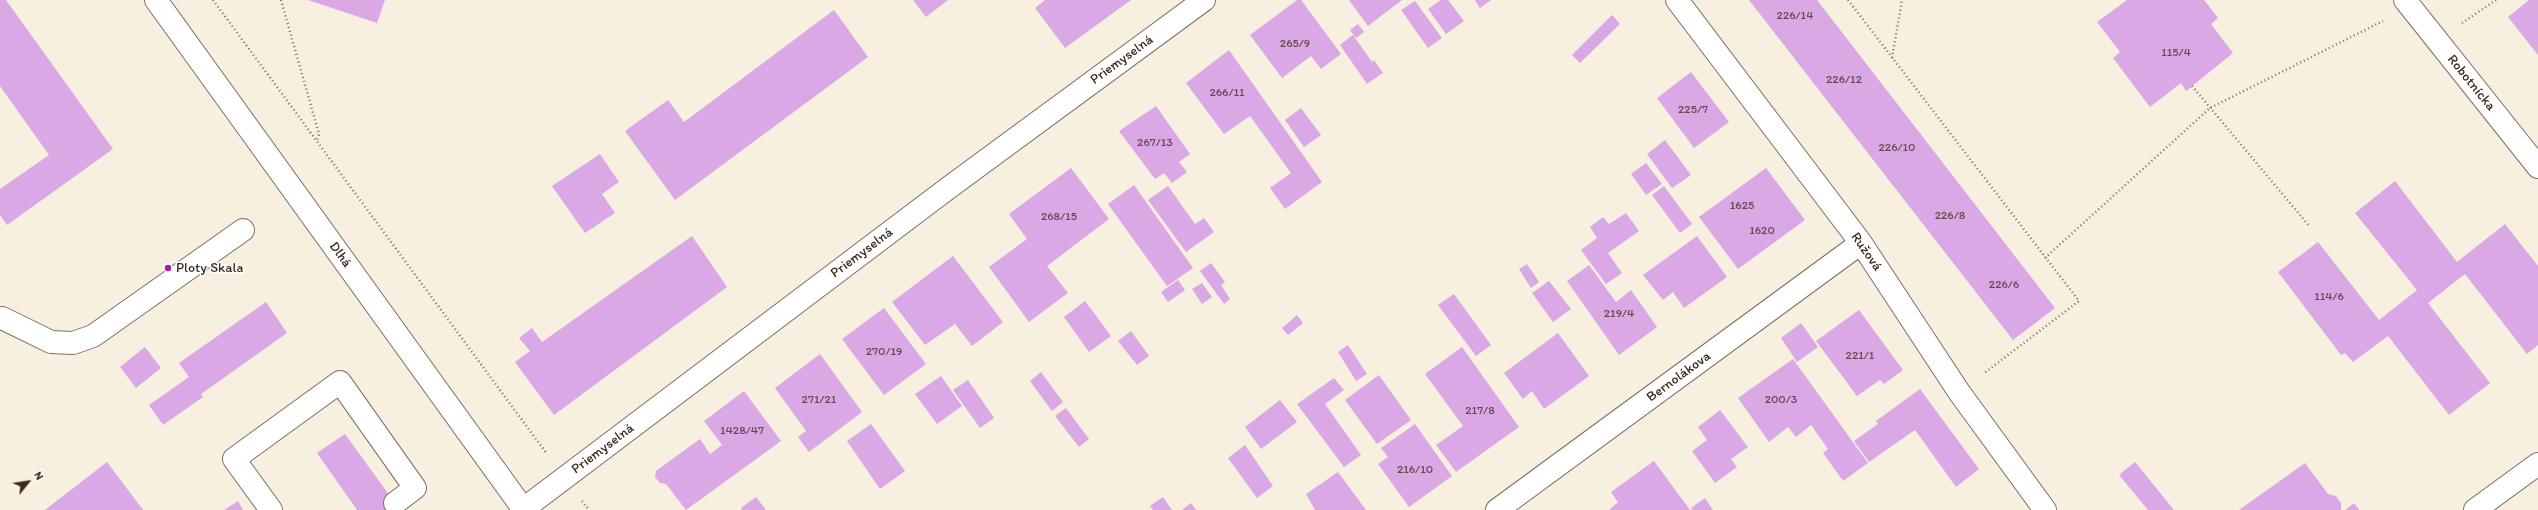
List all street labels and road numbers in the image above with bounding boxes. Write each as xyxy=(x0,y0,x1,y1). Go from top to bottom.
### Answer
street label: Priemyselná xyxy=(1087,32,1157,88)
street label: Robotnícka xyxy=(2443,51,2499,115)
street label: Priemyselná xyxy=(827,224,897,282)
street label: Ružová xyxy=(1847,229,1885,275)
street label: Dlhá xyxy=(325,239,355,271)
street label: Bernolákova xyxy=(1644,348,1714,406)
street label: Priemyselná xyxy=(568,420,638,478)

